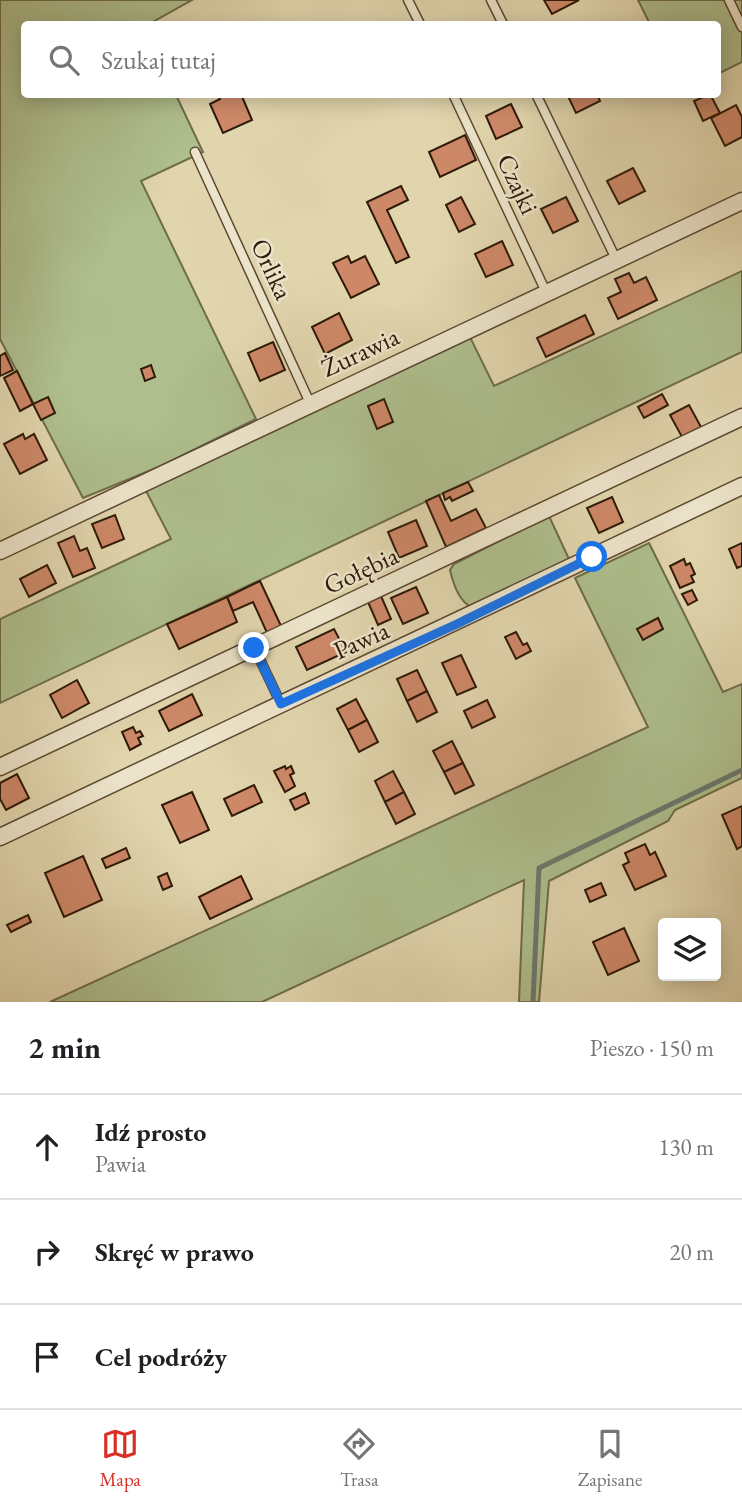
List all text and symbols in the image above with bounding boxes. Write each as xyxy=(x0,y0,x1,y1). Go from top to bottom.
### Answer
search box xyxy=(21,21,721,98)
icon: search xyxy=(45,41,83,79)
text: Szukaj tutaj xyxy=(101,43,216,77)
street label: Czajki xyxy=(489,148,547,220)
street label: Orlika xyxy=(243,233,301,306)
street label: Żurawia xyxy=(315,319,405,385)
street label: Gołębia xyxy=(318,538,404,602)
route start xyxy=(576,541,607,572)
street label: Pawia xyxy=(328,613,395,667)
route end xyxy=(238,632,269,663)
map controls xyxy=(658,918,721,981)
button: layers xyxy=(658,918,721,981)
text: 2 min xyxy=(28,1028,101,1067)
text: Pieszo · 150 m xyxy=(590,1033,714,1063)
text: Idź prosto xyxy=(95,1115,206,1149)
icon: ahead xyxy=(28,1128,66,1166)
text: 130 m xyxy=(658,1132,714,1162)
text: Pawia xyxy=(95,1149,146,1179)
icon: right xyxy=(28,1233,66,1271)
text: Skręć w prawo xyxy=(95,1235,254,1269)
text: 20 m xyxy=(669,1237,714,1267)
icon: arrive xyxy=(28,1338,66,1376)
text: Cel podróży xyxy=(95,1340,227,1374)
tab: Mapa xyxy=(100,1425,141,1492)
tab: Trasa xyxy=(340,1425,379,1492)
tab: Zapisane xyxy=(578,1425,642,1492)

